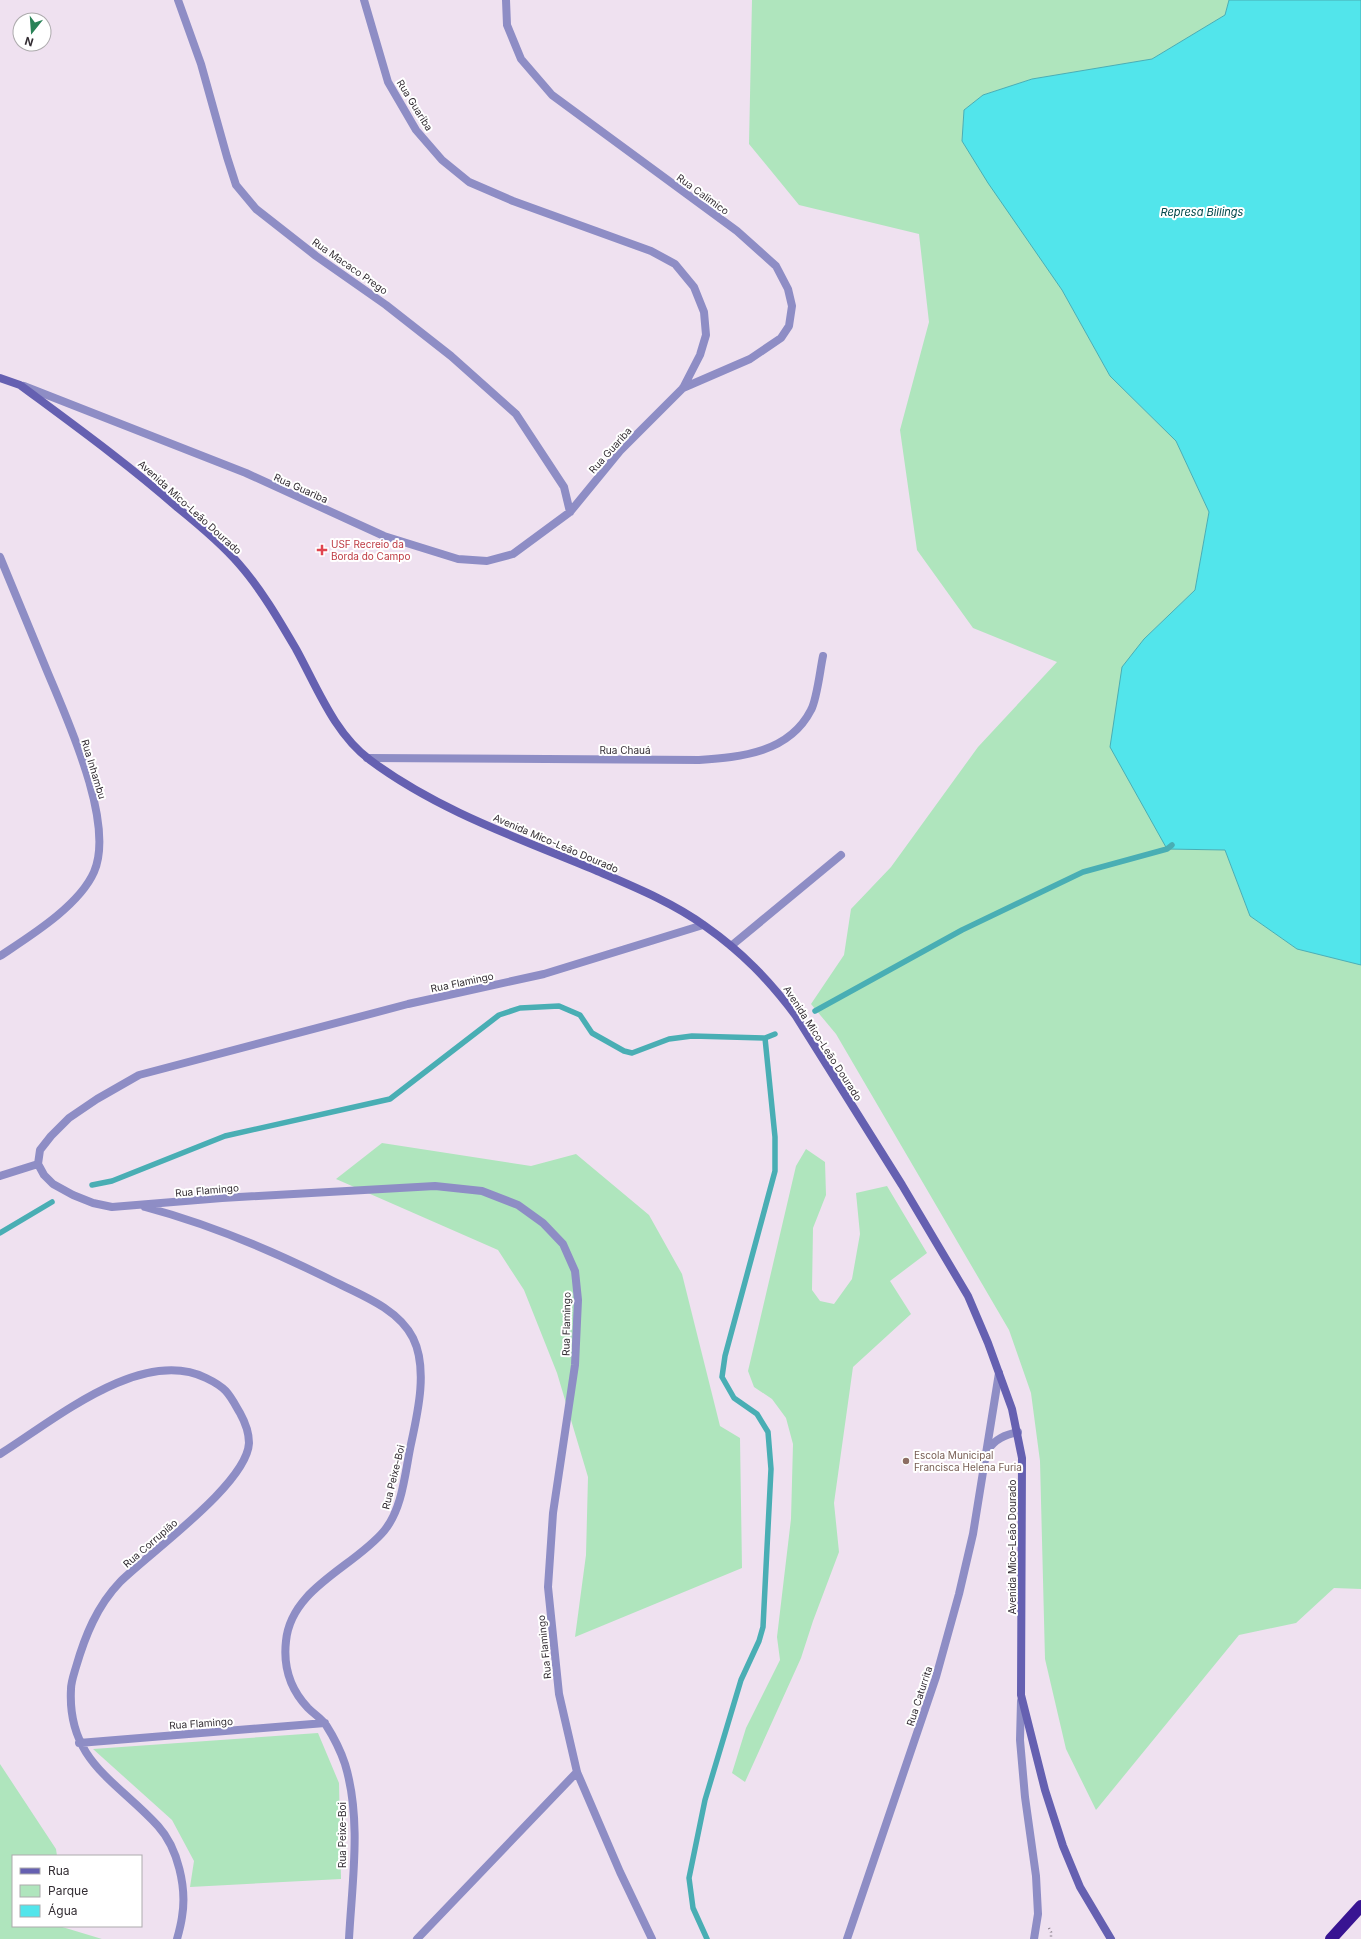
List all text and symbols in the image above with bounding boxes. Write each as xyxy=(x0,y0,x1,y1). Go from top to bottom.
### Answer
north arrow xyxy=(12,12,52,52)
text: N xyxy=(23,34,35,49)
street label: Rua Guariba xyxy=(395,77,435,133)
street label: Rua Calimico xyxy=(675,171,731,217)
water label: Represa Billings xyxy=(1161,205,1244,219)
street label: Rua Macaco Prego xyxy=(310,235,390,297)
street label: Rua Guariba xyxy=(586,424,634,476)
street label: Avenida Mico-Leão Dourado xyxy=(136,457,244,557)
street label: Rua Guariba xyxy=(272,471,330,505)
place label: USF Recreio da Borda do Campo xyxy=(331,538,410,562)
marker: USF Recreio da Borda do Campo xyxy=(316,544,328,556)
street label: Rua Inhambu xyxy=(79,738,109,800)
street label: Rua Chauá xyxy=(599,744,651,756)
street label: Avenida Mico-Leão Dourado xyxy=(492,811,620,875)
street label: Rua Flamingo xyxy=(429,969,495,995)
street label: Avenida Mico-Leão Dourado xyxy=(781,983,865,1103)
street label: Rua Flamingo xyxy=(175,1181,239,1199)
street label: Rua Flamingo xyxy=(559,1292,573,1356)
street label: Rua Peixe-Boi xyxy=(379,1444,407,1510)
place label: Escola Municipal Francisca Helena Furia xyxy=(914,1449,1022,1473)
marker: Escola Municipal Francisca Helena Furia xyxy=(901,1456,911,1466)
street label: Avenida Mico-Leão Dourado xyxy=(1006,1480,1018,1614)
street label: Rua Corrupião xyxy=(120,1516,180,1570)
street label: Rua Flamingo xyxy=(535,1615,553,1679)
street label: Rua Caturrita xyxy=(904,1665,934,1727)
street label: Rua Flamingo xyxy=(169,1715,233,1731)
street label: Rua Peixe-Boi xyxy=(336,1802,348,1868)
legend xyxy=(12,1855,142,1927)
text: Rua xyxy=(48,1863,70,1878)
text: Parque xyxy=(48,1883,88,1898)
text: Água xyxy=(48,1903,77,1918)

